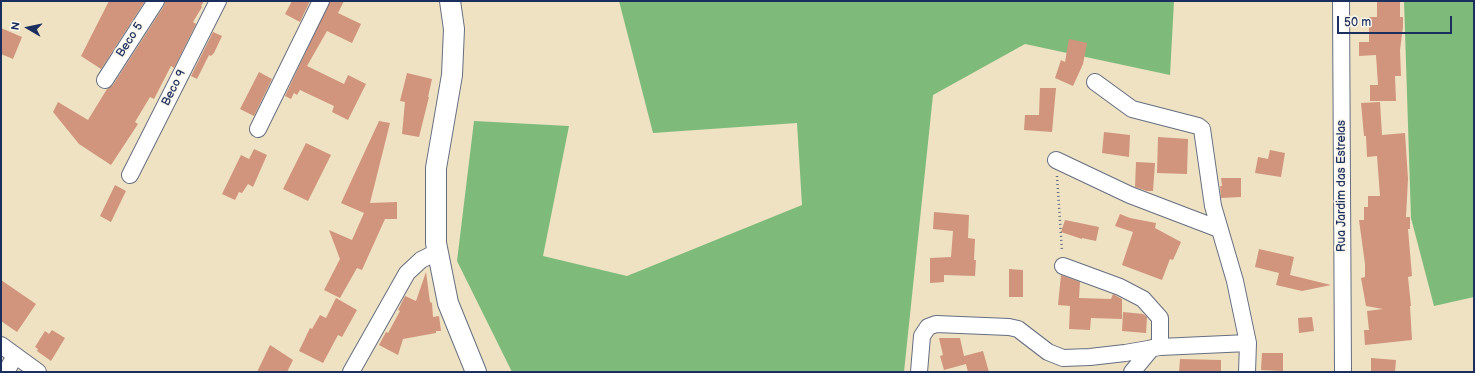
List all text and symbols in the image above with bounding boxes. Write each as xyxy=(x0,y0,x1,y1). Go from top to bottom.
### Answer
north arrow xyxy=(8,8,48,48)
scale bar xyxy=(1339,8,1454,34)
text: 50 m xyxy=(1344,15,1371,30)
street label: Beco 5 xyxy=(113,20,147,60)
text: N xyxy=(9,21,23,31)
street label: Beco 9 xyxy=(159,67,189,109)
street label: Rua Jardim das Estrelas xyxy=(1335,120,1349,252)

